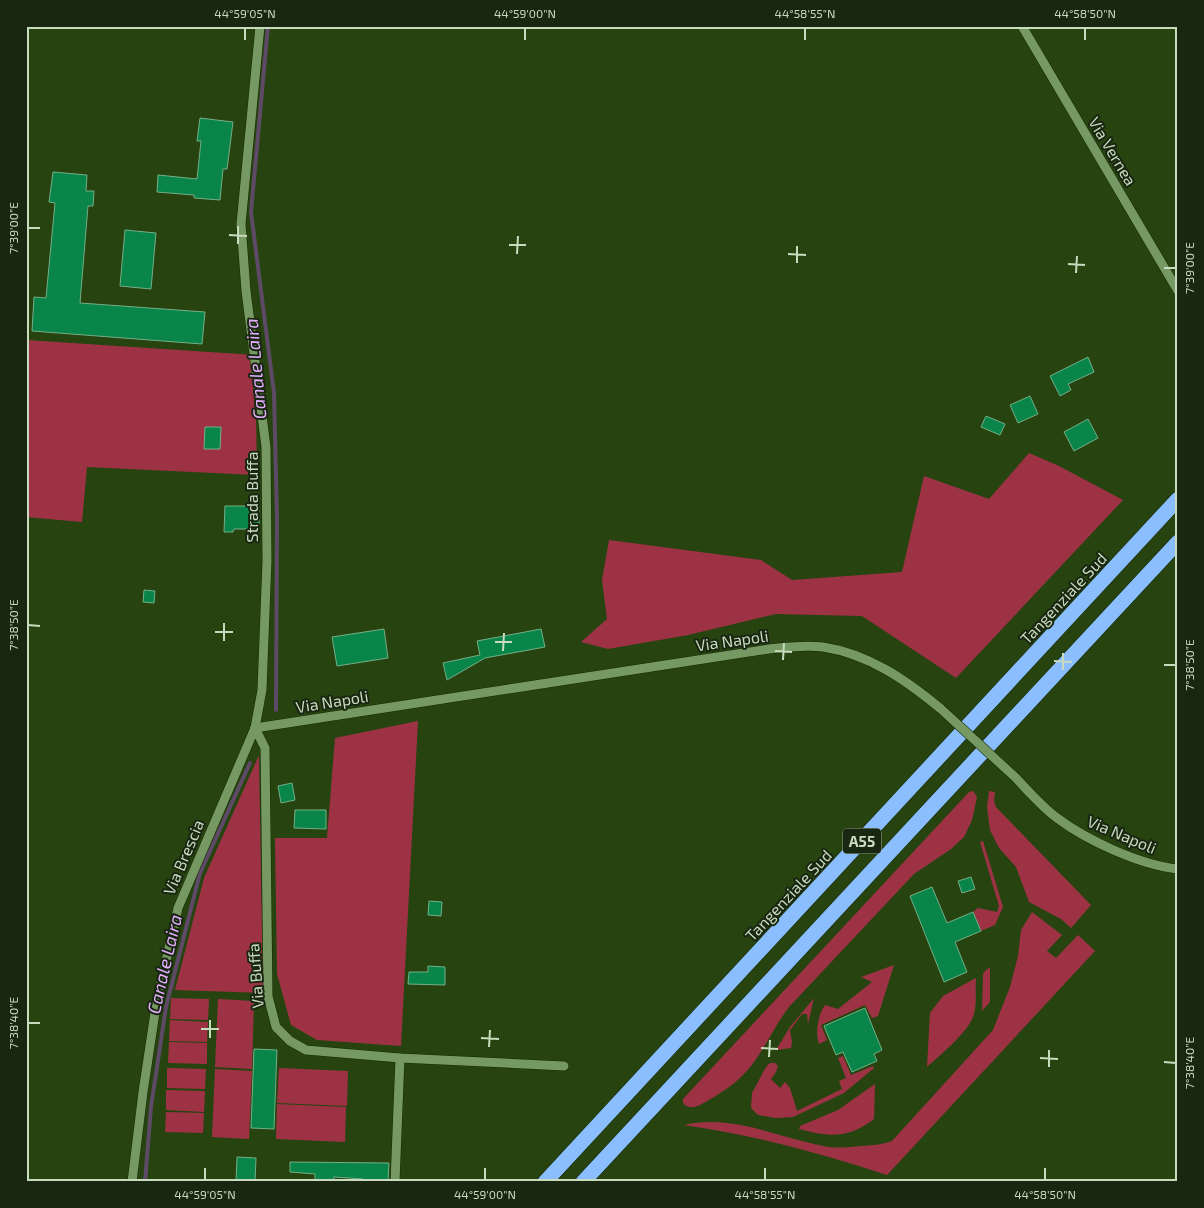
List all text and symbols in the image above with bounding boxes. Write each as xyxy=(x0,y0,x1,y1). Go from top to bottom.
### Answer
text: 44°59'05"N xyxy=(214,6,276,20)
text: 44°59'00"N xyxy=(494,6,556,20)
text: 44°58'55"N xyxy=(775,6,835,20)
text: 44°58'50"N xyxy=(1054,6,1116,20)
street label: Via Vernea xyxy=(1085,113,1141,189)
text: 7°39'00"E xyxy=(6,202,20,254)
text: 7°39'00"E xyxy=(1182,242,1196,294)
water label: Canale Laira xyxy=(240,318,270,420)
street label: Strada Buffa xyxy=(242,452,261,542)
street label: Tangenziale Sud xyxy=(1016,548,1110,648)
text: 7°38'50"E xyxy=(6,599,20,651)
street label: Via Napoli xyxy=(694,625,770,655)
text: 7°38'50"E xyxy=(1182,639,1196,691)
street label: Via Napoli xyxy=(294,686,370,716)
street label: Via Napoli xyxy=(1085,811,1159,857)
street label: Via Brescia xyxy=(159,817,207,897)
road number: A55 xyxy=(843,828,881,854)
street label: Tangenziale Sud xyxy=(741,845,835,945)
water label: Canale Laira xyxy=(142,912,186,1016)
street label: Via Buffa xyxy=(243,943,267,1009)
text: 7°38'40"E xyxy=(6,997,20,1049)
text: 7°38'40"E xyxy=(1182,1037,1196,1089)
text: 44°59'05"N xyxy=(174,1187,236,1201)
text: 44°59'00"N xyxy=(454,1187,516,1201)
text: 44°58'55"N xyxy=(735,1187,795,1201)
text: 44°58'50"N xyxy=(1014,1187,1076,1201)

